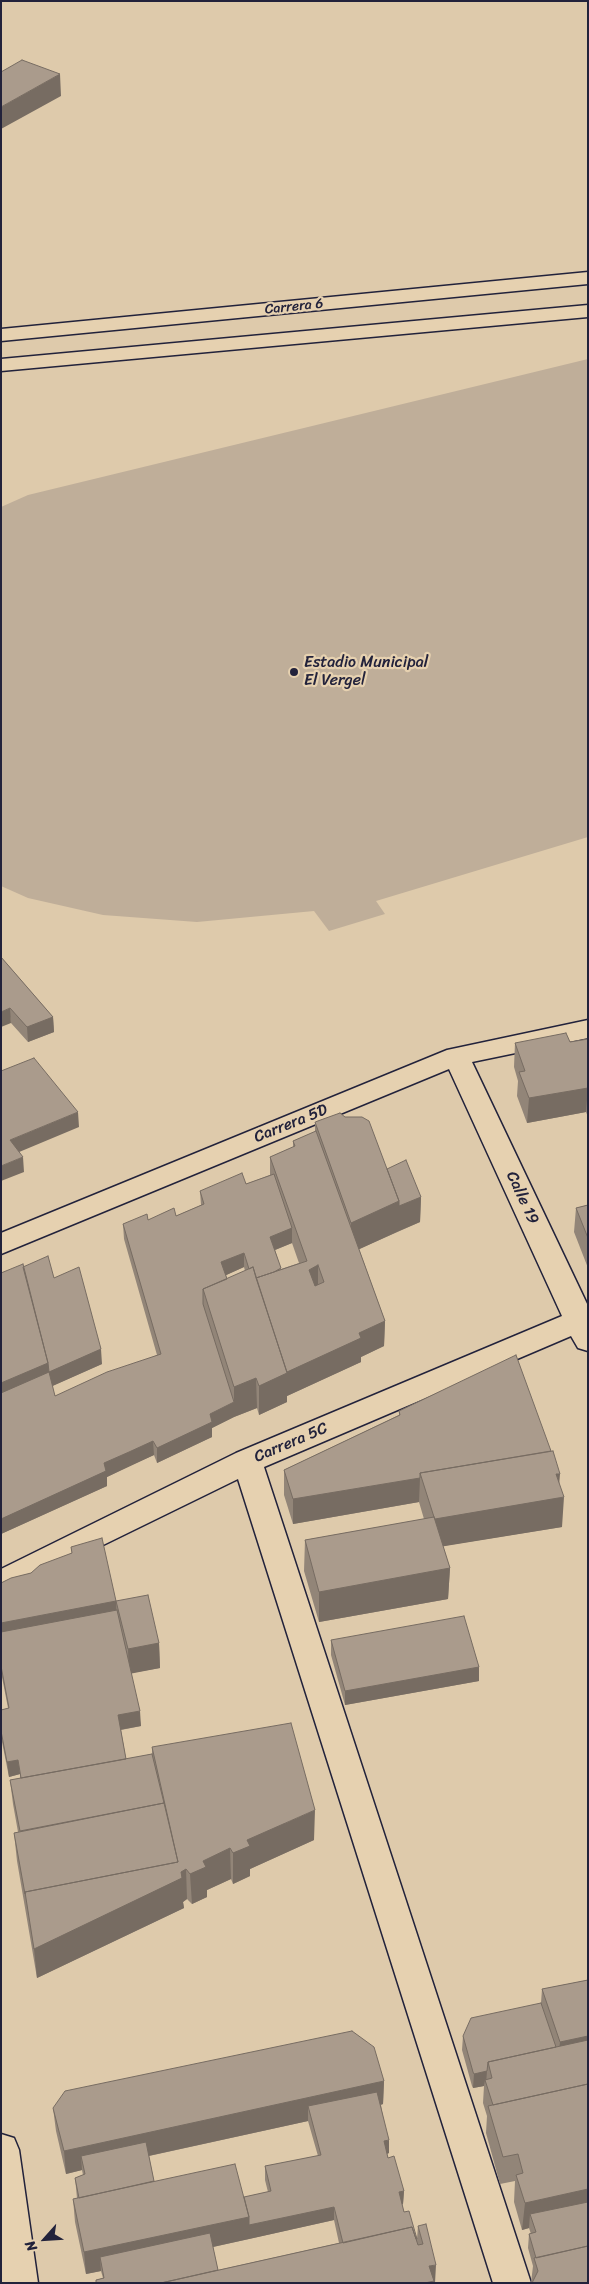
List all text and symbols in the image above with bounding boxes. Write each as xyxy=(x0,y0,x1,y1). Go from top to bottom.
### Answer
street label: Carrera 6 xyxy=(264,296,324,318)
place label: Estadio Municipal El Vergel xyxy=(304,653,428,691)
marker: Estadio Municipal El Vergel xyxy=(288,666,300,678)
street label: Carrera 5D xyxy=(251,1101,331,1147)
street label: Calle 19 xyxy=(501,1168,543,1228)
street label: Carrera 5C xyxy=(251,1419,331,1467)
north arrow xyxy=(20,2214,70,2264)
text: N xyxy=(18,2236,44,2256)

